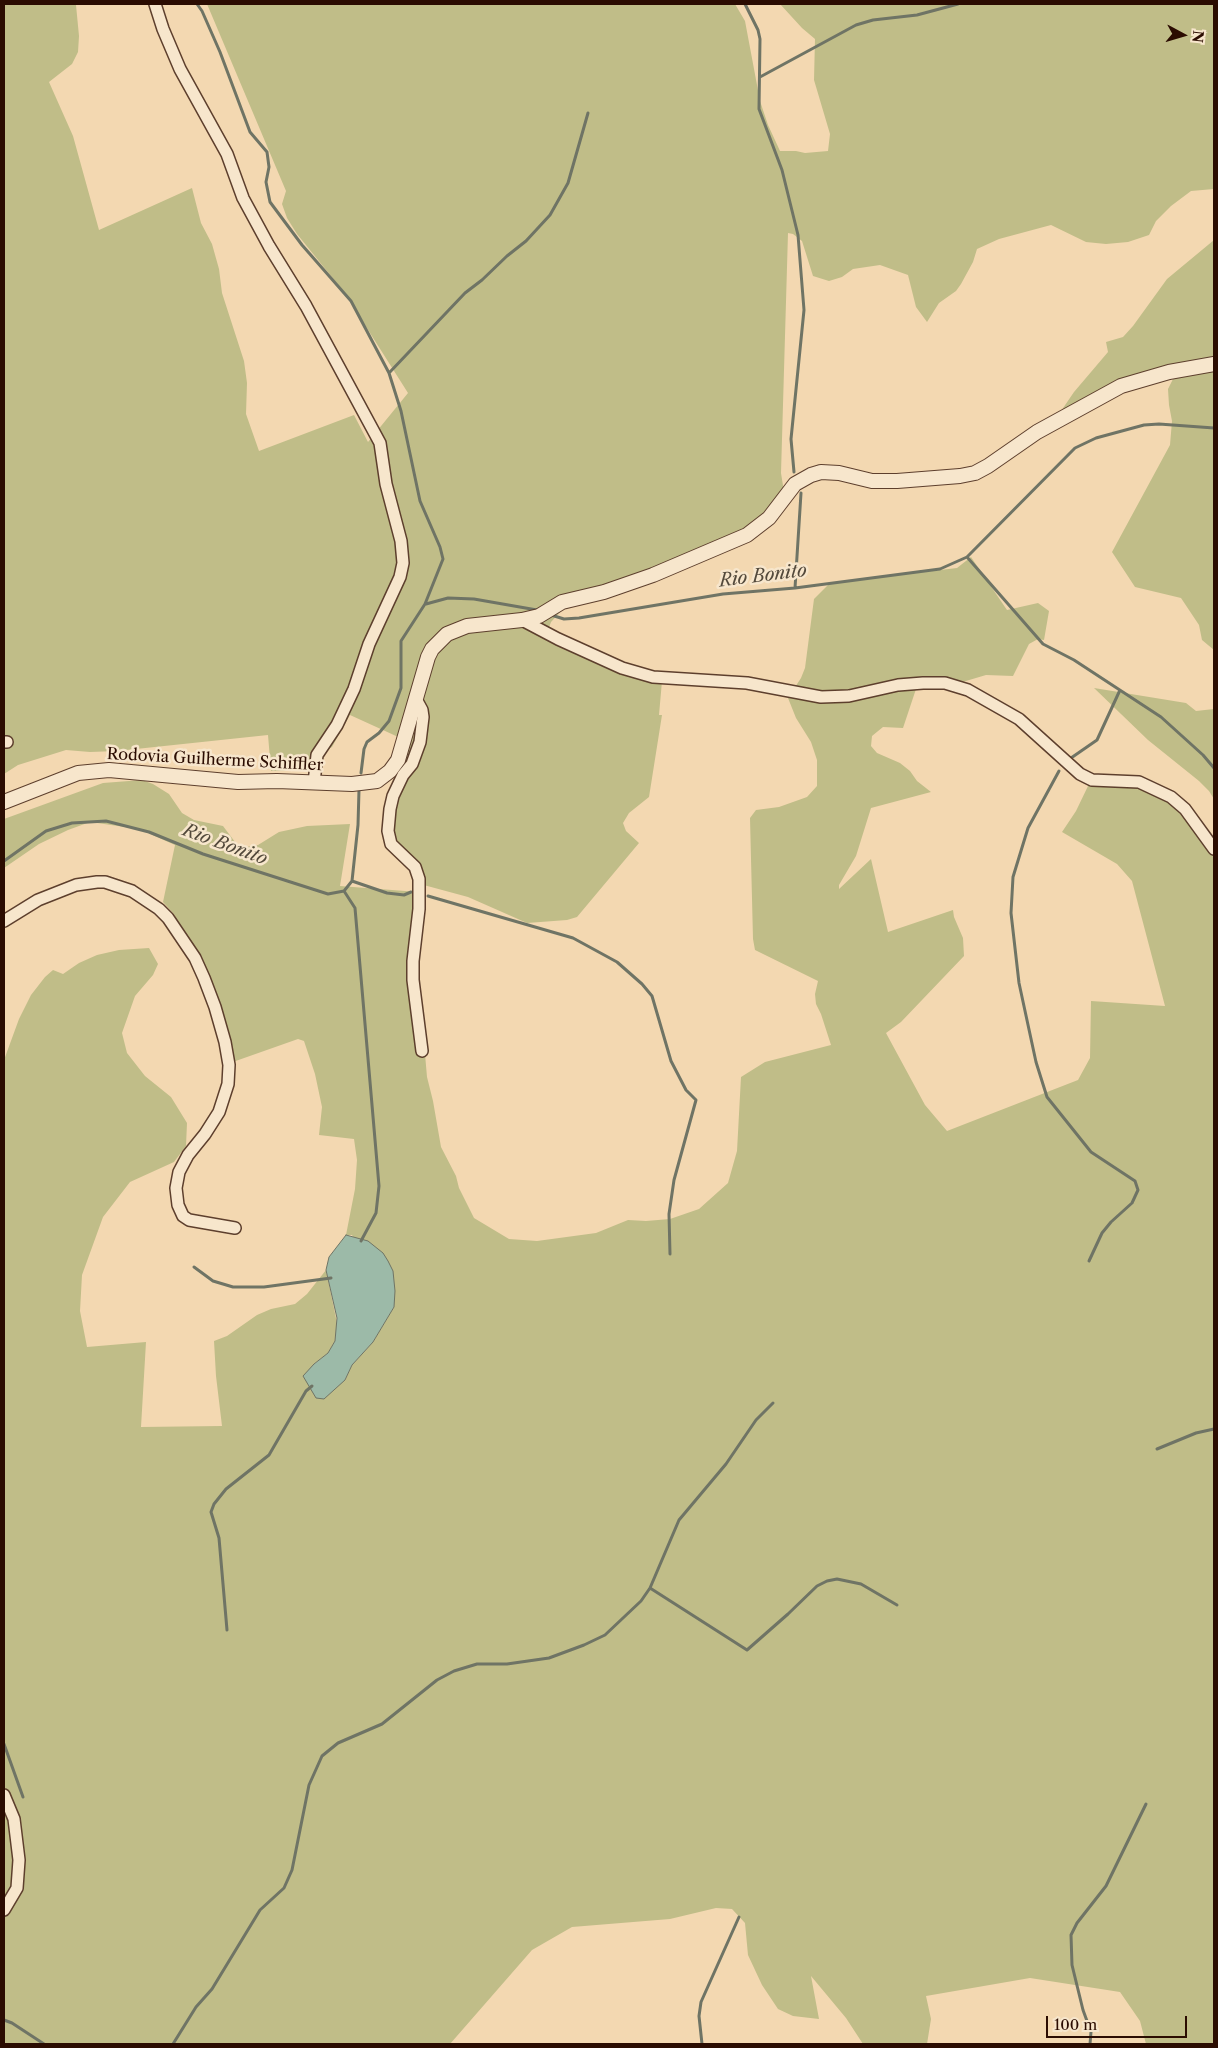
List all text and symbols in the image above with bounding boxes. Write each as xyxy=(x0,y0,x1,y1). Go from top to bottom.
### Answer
north arrow xyxy=(1158,10,1208,60)
text: N xyxy=(1188,30,1208,44)
water label: Rio Bonito xyxy=(718,560,808,592)
street label: Rodovia Guilherme Schiffler xyxy=(106,745,324,775)
water label: Rio Bonito xyxy=(180,820,270,870)
scale bar xyxy=(1048,2006,1189,2038)
text: 100 m xyxy=(1054,2015,1097,2034)

